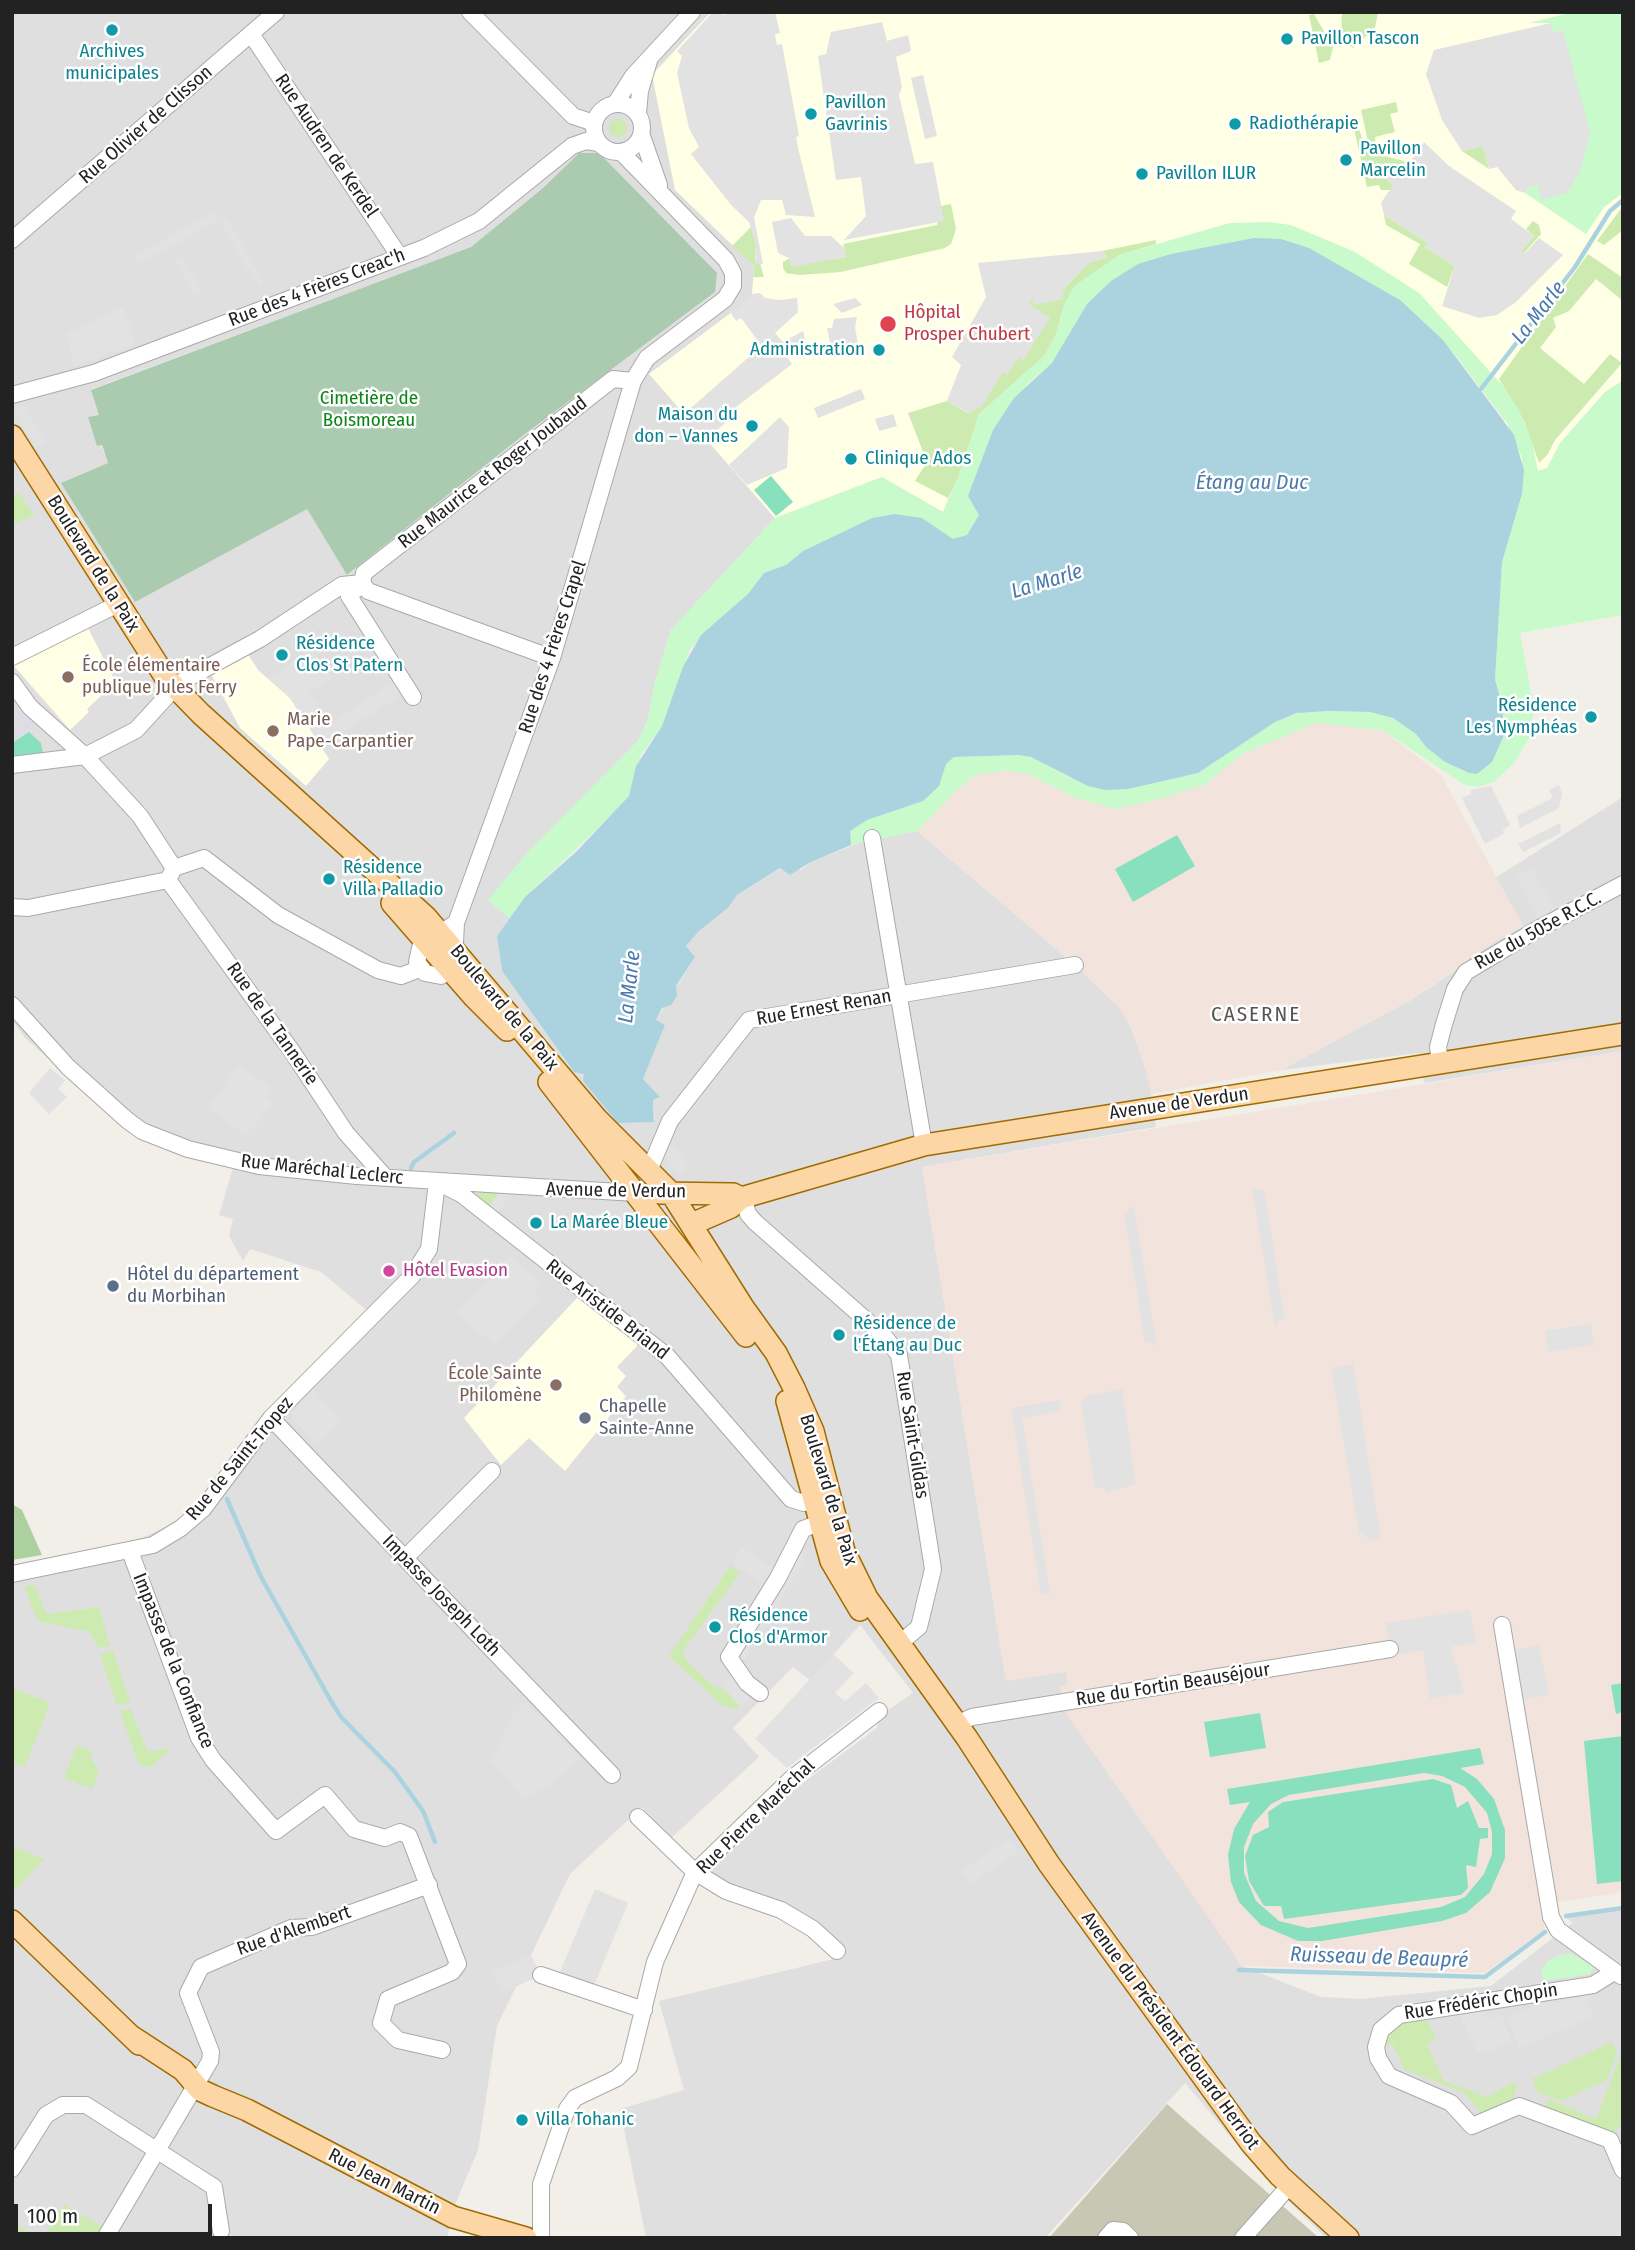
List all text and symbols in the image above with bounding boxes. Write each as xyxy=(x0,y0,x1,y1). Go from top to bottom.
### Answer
marker: Archives municipales xyxy=(104,22,120,38)
place label: Pavillon Tascon xyxy=(1301,28,1420,50)
marker: Pavillon Tascon xyxy=(1279,31,1295,47)
place label: Archives municipales xyxy=(65,41,159,85)
street label: Rue Olivier de Clisson xyxy=(75,61,217,189)
street label: Rue Audren de Kerdel xyxy=(270,70,382,222)
place label: Pavillon Gavrinis xyxy=(825,92,888,136)
marker: Pavillon Gavrinis xyxy=(803,106,819,122)
place label: Radiothérapie xyxy=(1249,113,1359,135)
marker: Radiothérapie xyxy=(1227,116,1243,132)
place label: Pavillon Marcelin xyxy=(1360,138,1426,182)
marker: Pavillon Marcelin xyxy=(1338,152,1354,168)
place label: Pavillon ILUR xyxy=(1156,163,1256,185)
marker: Pavillon ILUR xyxy=(1134,166,1150,182)
street label: Rue des 4 Frères Creac'h xyxy=(226,244,408,332)
water label: La Marle xyxy=(1507,277,1571,349)
place label: Hôpital Prosper Chubert xyxy=(904,302,1030,346)
marker: Hôpital Prosper Chubert xyxy=(878,314,898,334)
place label: Administration xyxy=(750,339,865,361)
marker: Administration xyxy=(871,342,887,358)
park label: Cimetière de Boismoreau xyxy=(320,388,418,432)
street label: Rue Maurice et Roger Joubaud xyxy=(394,392,592,554)
place label: Maison du don – Vannes xyxy=(634,404,738,448)
marker: Maison du don – Vannes xyxy=(744,418,760,434)
place label: Clinique Ados xyxy=(865,448,971,470)
marker: Clinique Ados xyxy=(843,451,859,467)
water label: Étang au Duc xyxy=(1196,470,1308,496)
street label: Boulevard de la Paix xyxy=(42,491,144,637)
street label: Rue des 4 Frères Crapel xyxy=(514,558,592,736)
water label: La Marle xyxy=(1008,559,1086,605)
place label: Résidence Clos St Patern xyxy=(296,633,403,677)
marker: Résidence Clos St Patern xyxy=(274,647,290,663)
place label: École élémentaire publique Jules Ferry xyxy=(82,655,237,699)
marker: École élémentaire publique Jules Ferry xyxy=(60,669,76,685)
place label: Résidence Les Nymphéas xyxy=(1466,695,1577,739)
place label: Marie Pape-Carpantier xyxy=(287,709,413,753)
marker: Résidence Les Nymphéas xyxy=(1583,709,1599,725)
marker: Marie Pape-Carpantier xyxy=(265,723,281,739)
place label: Résidence Villa Palladio xyxy=(343,857,443,901)
marker: Résidence Villa Palladio xyxy=(321,871,337,887)
street label: Rue du 505e R.C.C. xyxy=(1471,887,1605,975)
street label: Boulevard de la Paix xyxy=(445,941,563,1075)
water label: La Marle xyxy=(614,949,646,1025)
street label: Rue de la Tannerie xyxy=(221,958,323,1090)
street label: Rue Ernest Renan xyxy=(755,985,893,1031)
district label: CASERNE xyxy=(1212,1002,1300,1028)
street label: Avenue de Verdun xyxy=(1108,1083,1250,1125)
street label: Rue Maréchal Leclerc xyxy=(240,1150,404,1190)
street label: Avenue de Verdun xyxy=(546,1178,686,1204)
place label: La Marée Bleue xyxy=(550,1212,668,1234)
marker: La Marée Bleue xyxy=(528,1215,544,1231)
street label: Rue Aristide Briand xyxy=(541,1255,673,1365)
place label: Hôtel Evasion xyxy=(403,1260,508,1282)
marker: Hôtel Evasion xyxy=(381,1263,397,1279)
place label: Hôtel du département du Morbihan xyxy=(127,1264,299,1308)
marker: Hôtel du département du Morbihan xyxy=(105,1278,121,1294)
place label: Résidence de l'Étang au Duc xyxy=(853,1313,962,1357)
marker: Résidence de l'Étang au Duc xyxy=(831,1327,847,1343)
place label: École Sainte Philomène xyxy=(448,1363,542,1407)
street label: Rue Saint-Gildas xyxy=(891,1370,933,1500)
marker: École Sainte Philomène xyxy=(548,1377,564,1393)
street label: Rue de Saint-Tropez xyxy=(182,1393,298,1525)
place label: Chapelle Sainte-Anne xyxy=(599,1396,694,1440)
marker: Chapelle Sainte-Anne xyxy=(577,1410,593,1426)
street label: Boulevard de la Paix xyxy=(794,1412,862,1568)
street label: Impasse Joseph Loth xyxy=(377,1531,505,1661)
street label: Impasse de la Confiance xyxy=(127,1570,219,1752)
place label: Résidence Clos d'Armor xyxy=(729,1605,827,1649)
marker: Résidence Clos d'Armor xyxy=(707,1619,723,1635)
street label: Rue du Fortin Beauséjour xyxy=(1074,1658,1272,1712)
street label: Rue Pierre Maréchal xyxy=(692,1755,820,1879)
street label: Rue d'Alembert xyxy=(234,1901,354,1961)
street label: Avenue du Président Édouard Herriot xyxy=(1076,1908,1264,2154)
water label: Ruisseau de Beaupré xyxy=(1289,1942,1469,1974)
street label: Rue Frédéric Chopin xyxy=(1403,1979,1559,2025)
place label: Villa Tohanic xyxy=(536,2109,634,2131)
marker: Villa Tohanic xyxy=(514,2112,530,2128)
street label: Rue Jean Martin xyxy=(324,2144,444,2220)
scale bar xyxy=(18,2190,215,2234)
text: 100 m xyxy=(27,2203,78,2229)

